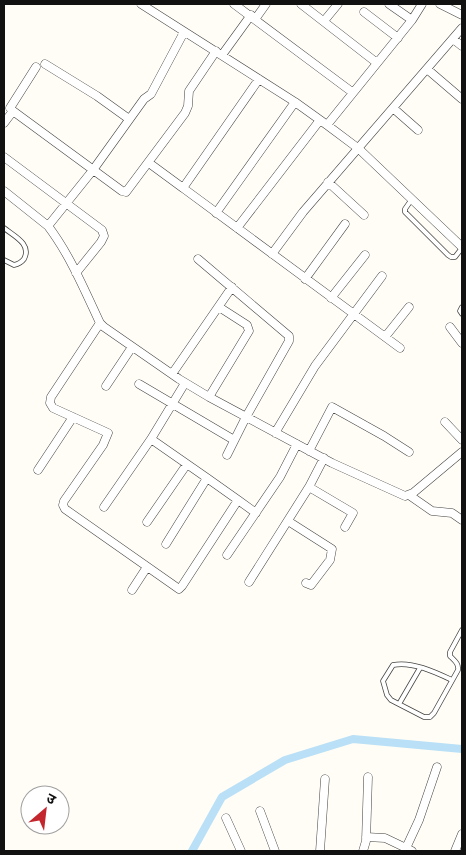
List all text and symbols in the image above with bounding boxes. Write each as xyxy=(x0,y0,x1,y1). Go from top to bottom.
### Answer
north arrow xyxy=(20,785,70,835)
text: उ xyxy=(43,788,60,809)

